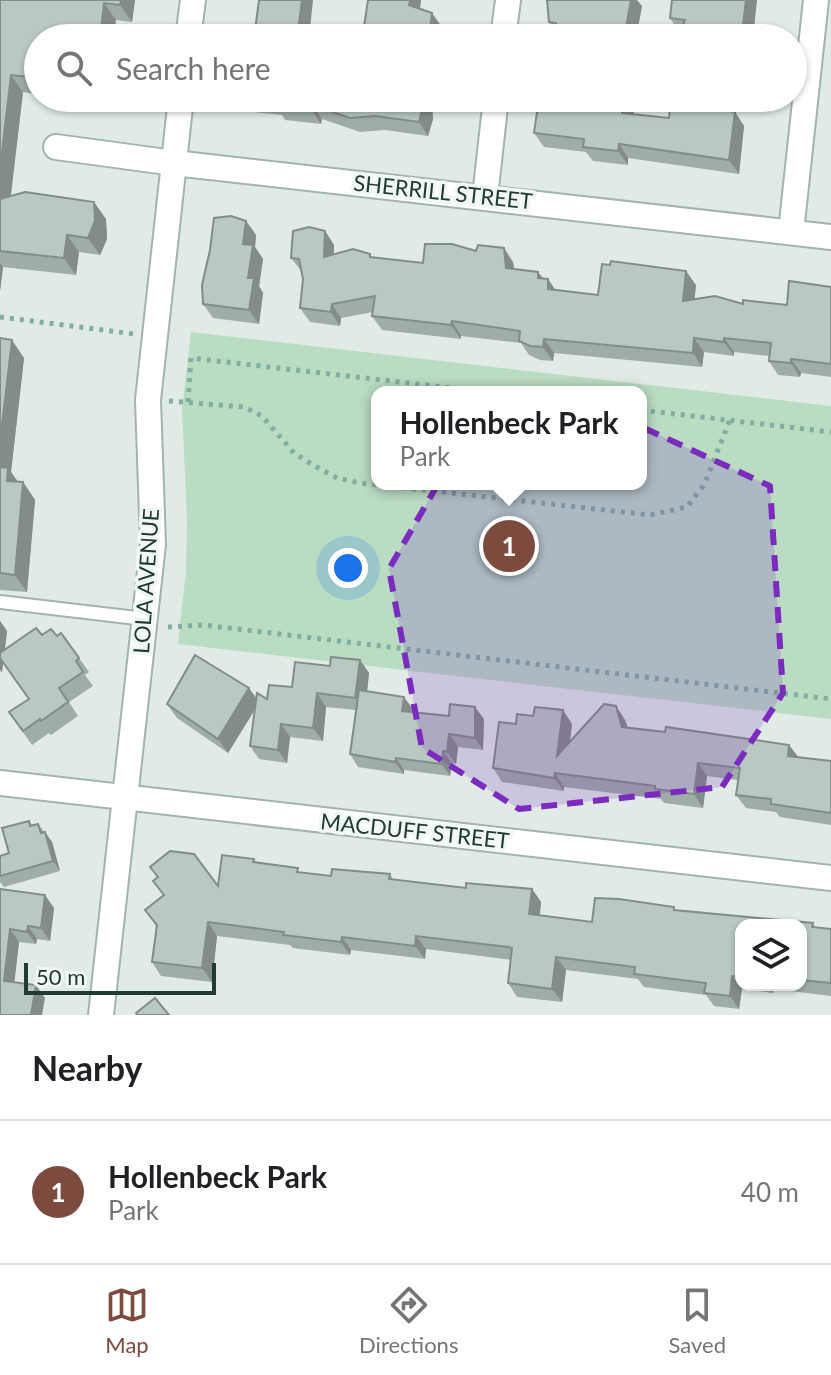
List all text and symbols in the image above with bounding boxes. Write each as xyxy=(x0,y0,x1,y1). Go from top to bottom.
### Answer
search box xyxy=(24,24,807,112)
icon: search xyxy=(52,46,96,90)
text: Search here xyxy=(116,50,271,86)
street label: SHERRILL STREET xyxy=(352,169,534,214)
popup xyxy=(371,386,647,490)
text: Hollenbeck Park xyxy=(399,404,619,440)
text: Park xyxy=(399,440,450,472)
street label: LOLA AVENUE xyxy=(127,507,164,654)
pin: 1 xyxy=(483,516,535,576)
your location xyxy=(328,548,368,588)
street label: MACDUFF STREET xyxy=(319,807,511,854)
map controls xyxy=(735,919,807,991)
button: layers xyxy=(735,919,807,991)
scale bar xyxy=(24,959,216,995)
text: 50 m xyxy=(36,963,85,990)
text: Nearby xyxy=(32,1047,143,1088)
text: Hollenbeck Park xyxy=(108,1158,327,1194)
text: 1 xyxy=(50,1176,66,1208)
text: 40 m xyxy=(741,1176,799,1208)
text: Park xyxy=(108,1194,159,1226)
tab: Map xyxy=(105,1283,149,1358)
tab: Directions xyxy=(359,1283,458,1358)
tab: Saved xyxy=(668,1283,726,1358)

